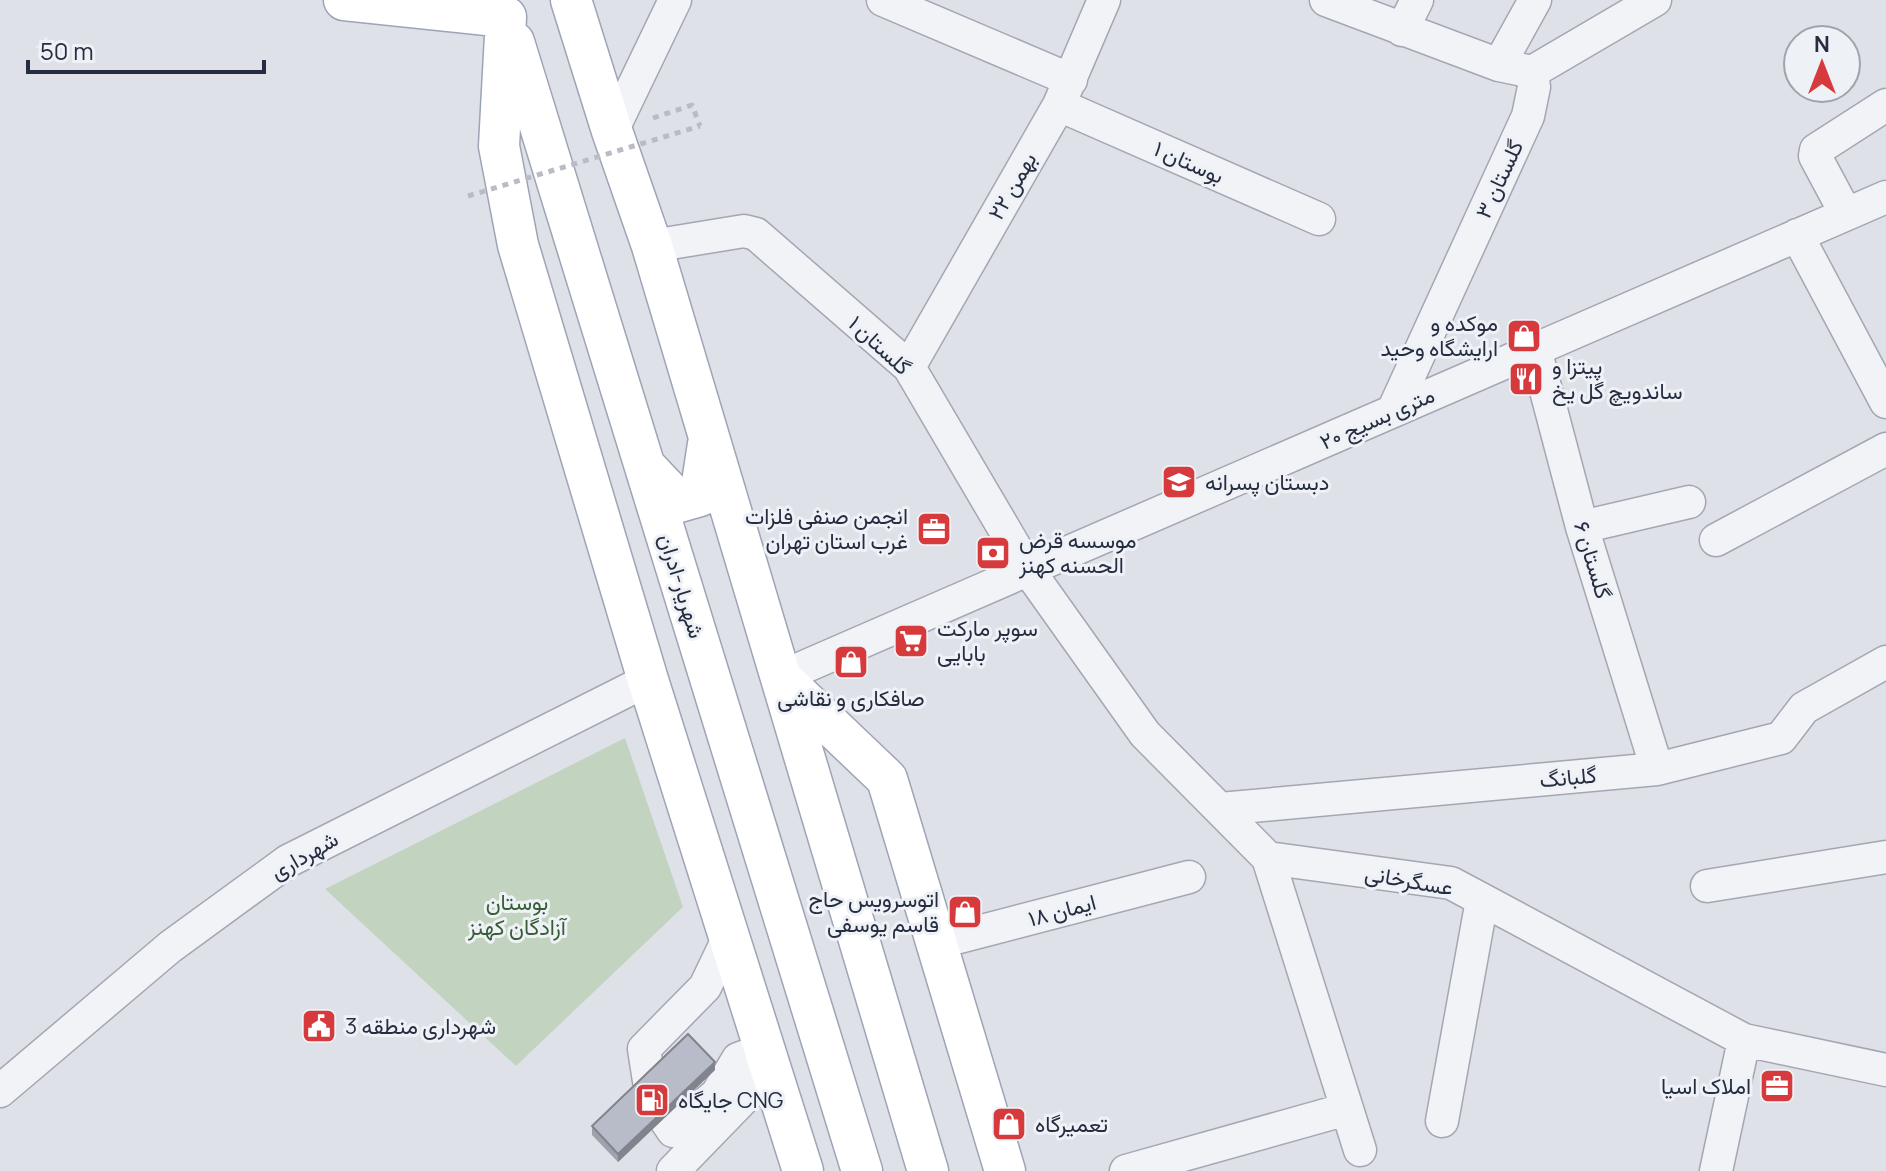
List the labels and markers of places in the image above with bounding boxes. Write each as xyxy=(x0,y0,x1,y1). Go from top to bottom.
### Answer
place label: موکده و ارایشگاه وحید xyxy=(1381,308,1498,363)
shop icon: موکده و ارایشگاه وحید xyxy=(1505,317,1543,355)
place label: پیتزا و ساندویچ گل یخ xyxy=(1552,351,1683,406)
restaurant icon: پیتزا و ساندویچ گل یخ xyxy=(1507,360,1545,398)
school or university icon: دبستان پسرانه xyxy=(1160,463,1198,501)
place label: دبستان پسرانه xyxy=(1205,467,1329,497)
place label: انجمن صنفی فلزات غرب استان تهران xyxy=(745,501,908,556)
office icon: انجمن صنفی فلزات غرب استان تهران xyxy=(915,510,953,548)
place label: موسسه قرض الحسنه کهنز xyxy=(1018,525,1137,580)
bank icon: موسسه قرض الحسنه کهنز xyxy=(974,534,1012,572)
place label: سوپر مارکت بابایی xyxy=(937,613,1038,668)
supermarket icon: سوپر مارکت بابایی xyxy=(892,622,930,660)
shop icon: صافکاری و نقاشی xyxy=(832,643,870,681)
place label: صافکاری و نقاشی xyxy=(777,683,925,713)
place label: اتوسرویس حاج قاسم یوسفی xyxy=(808,884,939,939)
shop icon: اتوسرویس حاج قاسم یوسفی xyxy=(946,893,984,931)
public building icon: شهرداری منطقه 3 xyxy=(300,1007,338,1045)
place label: شهرداری منطقه 3 xyxy=(345,1011,496,1041)
office icon: املاک اسیا xyxy=(1758,1067,1796,1105)
place label: املاک اسیا xyxy=(1661,1071,1751,1101)
fuel station icon: جایگاه CNG xyxy=(633,1081,671,1119)
place label: جایگاه CNG xyxy=(678,1085,783,1115)
shop icon: تعمیرگاه xyxy=(990,1105,1028,1143)
place label: تعمیرگاه xyxy=(1035,1109,1108,1139)

